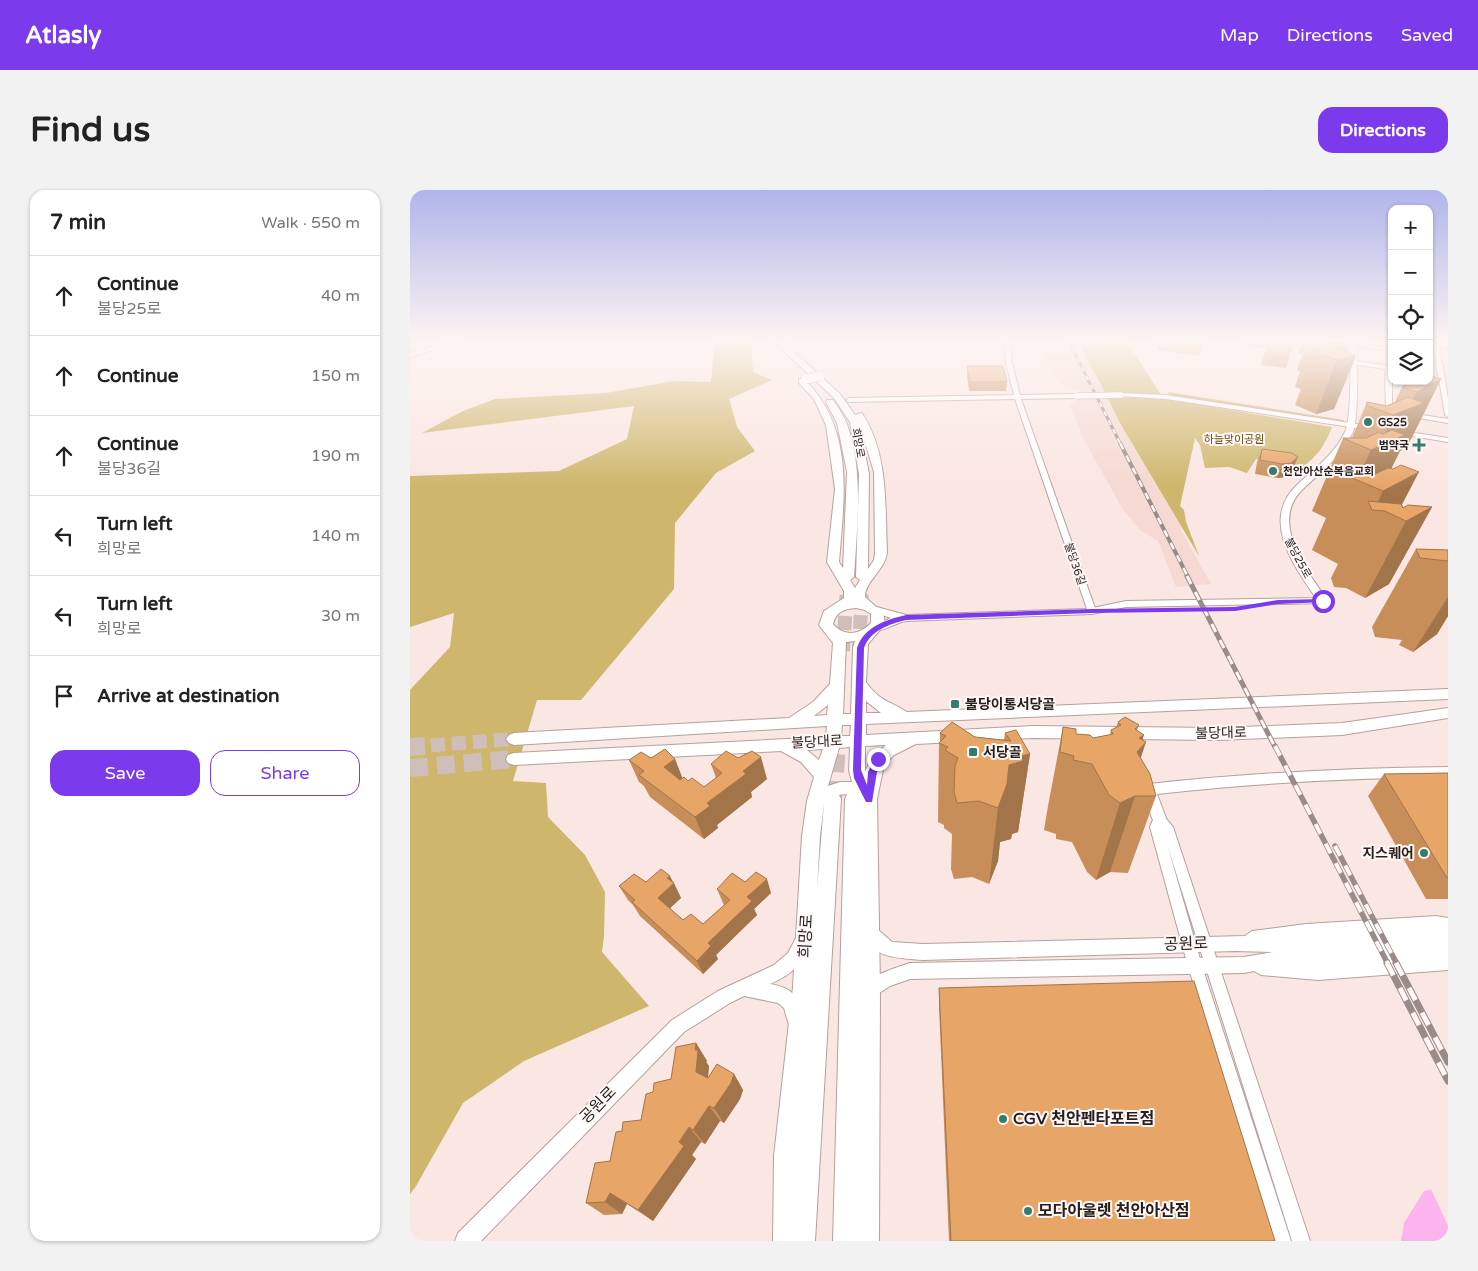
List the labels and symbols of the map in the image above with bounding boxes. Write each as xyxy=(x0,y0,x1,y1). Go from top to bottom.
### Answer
marker: GS25 xyxy=(1362,416,1374,428)
place label: GS25 xyxy=(1378,416,1407,429)
street label: 희망로 xyxy=(849,427,867,459)
park label: 하늘맞이공원 xyxy=(1204,433,1264,446)
place label: 범약국 xyxy=(1379,439,1409,452)
marker: 범약국 xyxy=(1413,439,1425,451)
marker: 천안아산순복음교회 xyxy=(1267,465,1279,477)
place label: 천안아산순복음교회 xyxy=(1283,465,1374,478)
street label: 불당25로 xyxy=(1282,535,1314,581)
street label: 불당36길 xyxy=(1062,541,1088,587)
route start xyxy=(1312,590,1335,613)
place label: 불당이통서당골 xyxy=(965,696,1055,713)
marker: 불당이통서당골 xyxy=(949,698,961,710)
street label: 불당대로 xyxy=(1195,724,1247,742)
street label: 불당대로 xyxy=(791,732,843,752)
place label: 서당골 xyxy=(983,744,1022,761)
marker: 서당골 xyxy=(967,746,979,758)
route end xyxy=(867,748,890,771)
place label: 지스퀘어 xyxy=(1362,845,1414,862)
marker: 지스퀘어 xyxy=(1418,847,1430,859)
street label: 희망로 xyxy=(795,913,817,959)
street label: 공원로 xyxy=(1164,933,1209,955)
street label: 공원로 xyxy=(575,1082,621,1128)
place label: CGV 천안펜타포트점 xyxy=(1013,1109,1154,1129)
marker: CGV 천안펜타포트점 xyxy=(997,1113,1009,1125)
place label: 모다아울렛 천안아산점 xyxy=(1038,1201,1189,1221)
marker: 모다아울렛 천안아산점 xyxy=(1022,1205,1034,1217)

